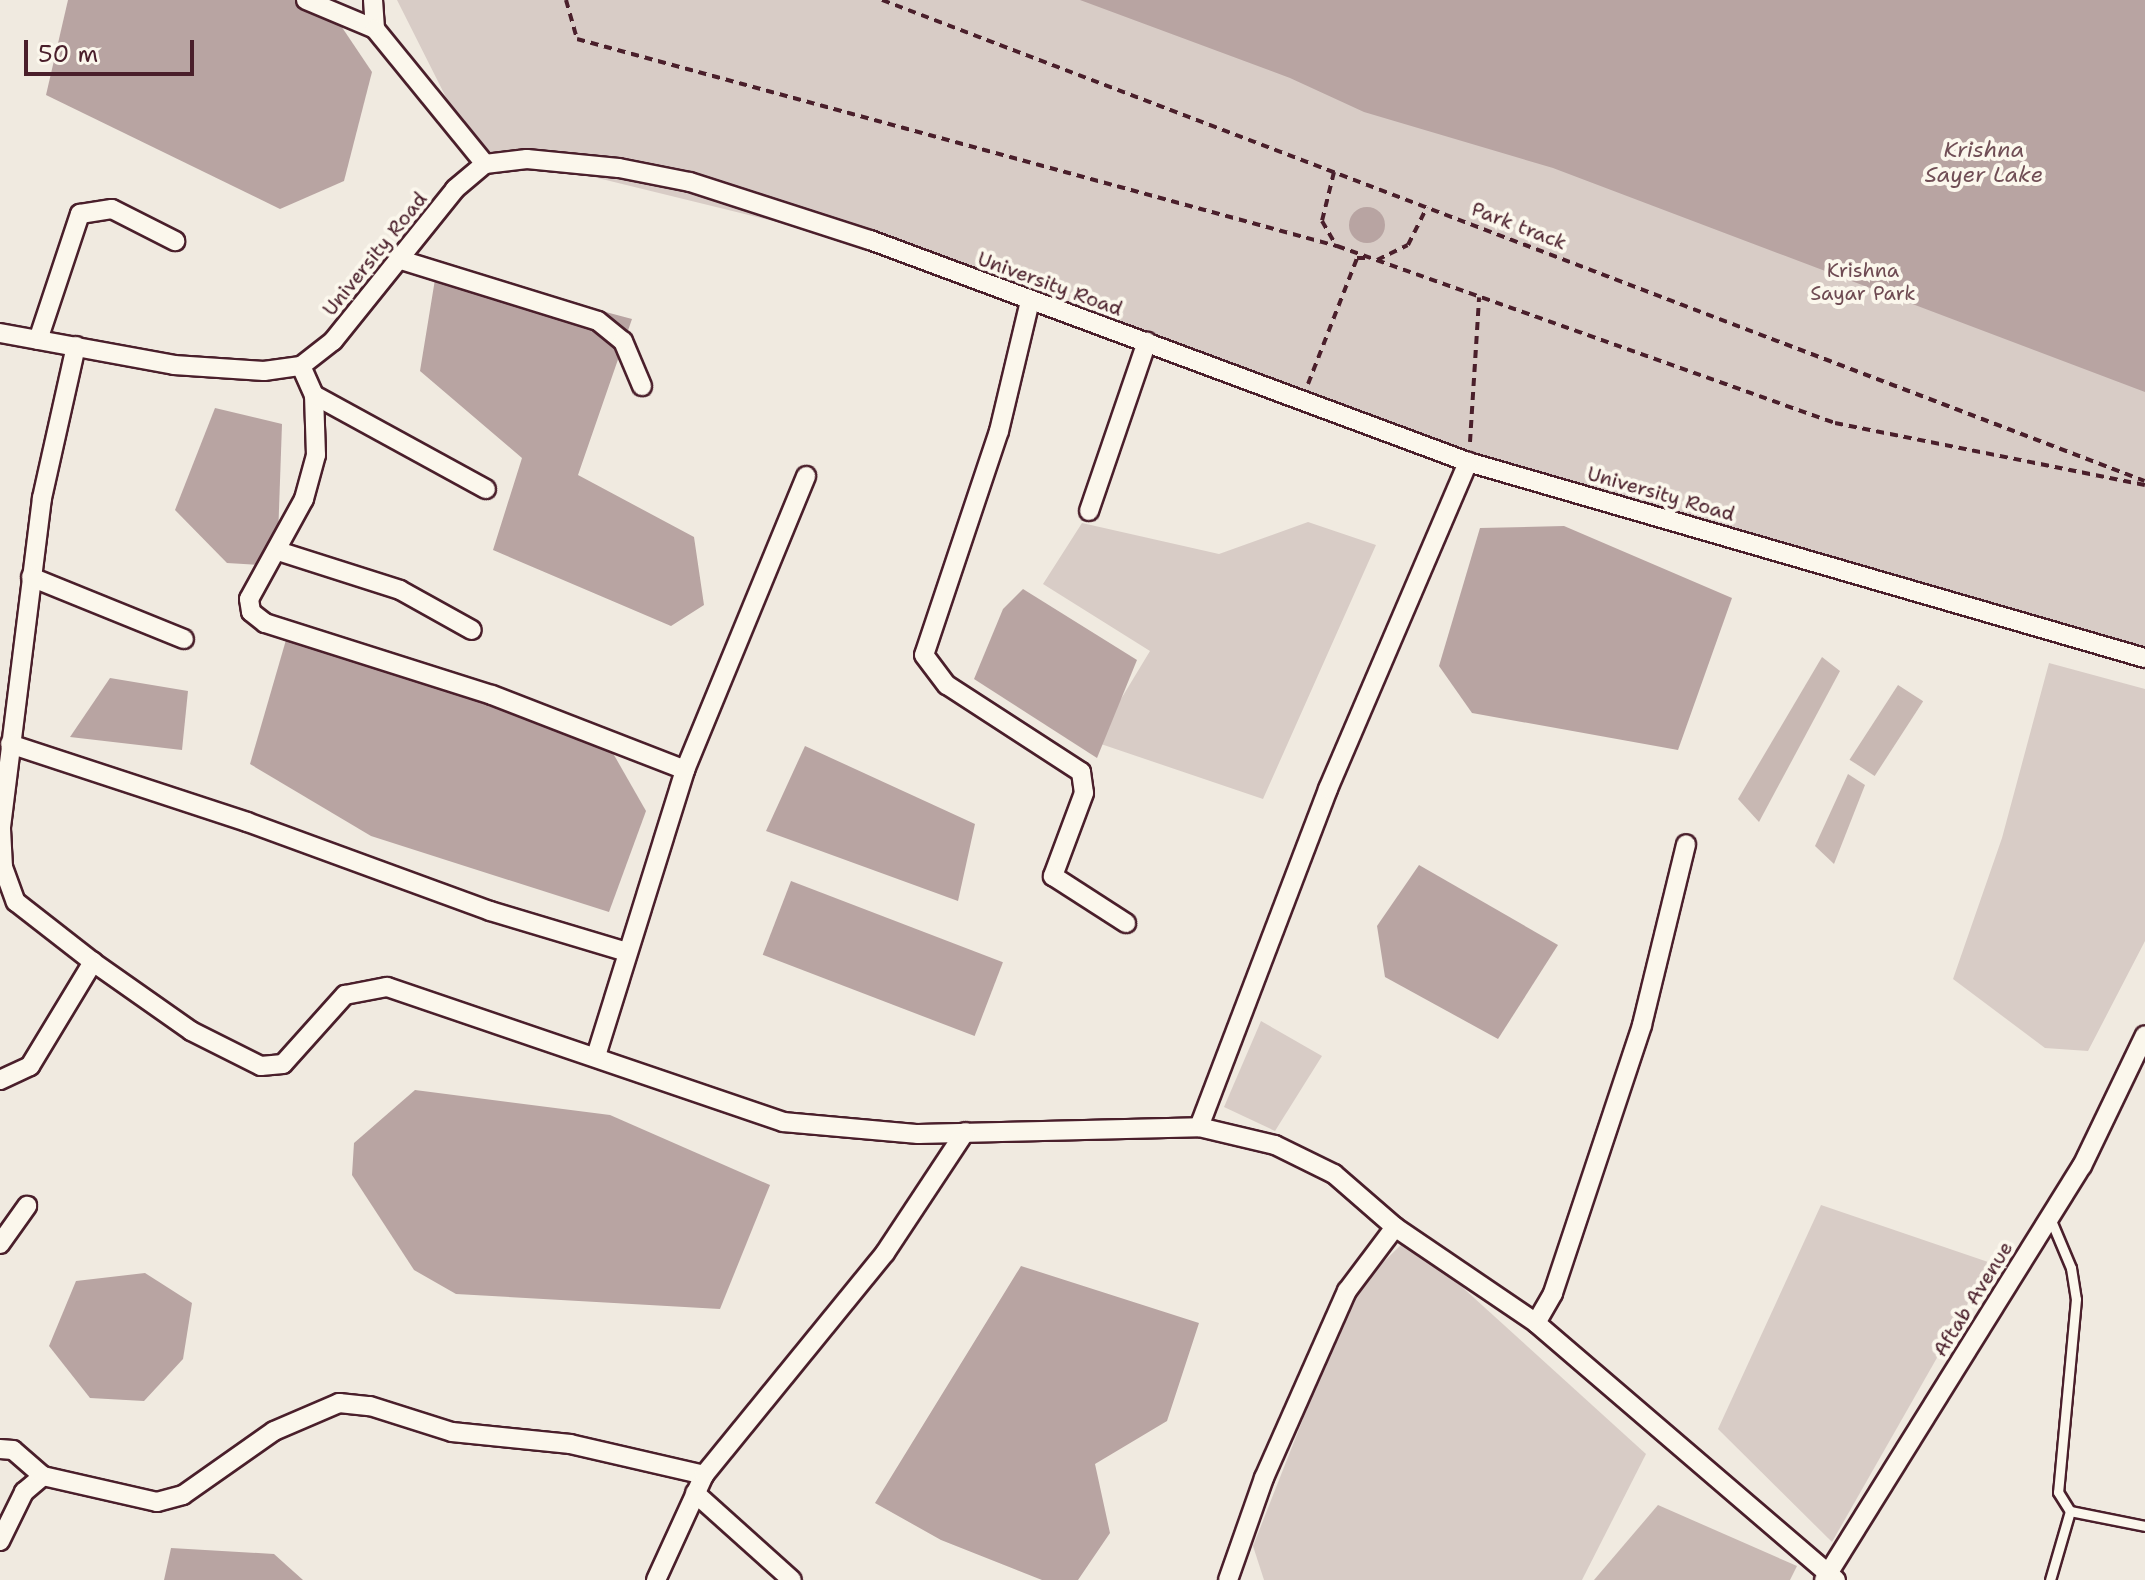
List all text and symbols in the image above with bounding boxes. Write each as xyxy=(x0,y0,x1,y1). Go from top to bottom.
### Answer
scale bar xyxy=(28,24,198,74)
text: 50 m xyxy=(38,38,98,70)
water label: Krishna Sayer Lake xyxy=(1925,136,2043,188)
street label: University Road xyxy=(318,187,432,321)
street label: Park track xyxy=(1468,197,1570,255)
street label: University Road xyxy=(974,247,1126,321)
park label: Krishna Sayar Park xyxy=(1810,258,1916,305)
street label: University Road xyxy=(1584,461,1738,527)
street label: Aftab Avenue xyxy=(1928,1237,2018,1361)

